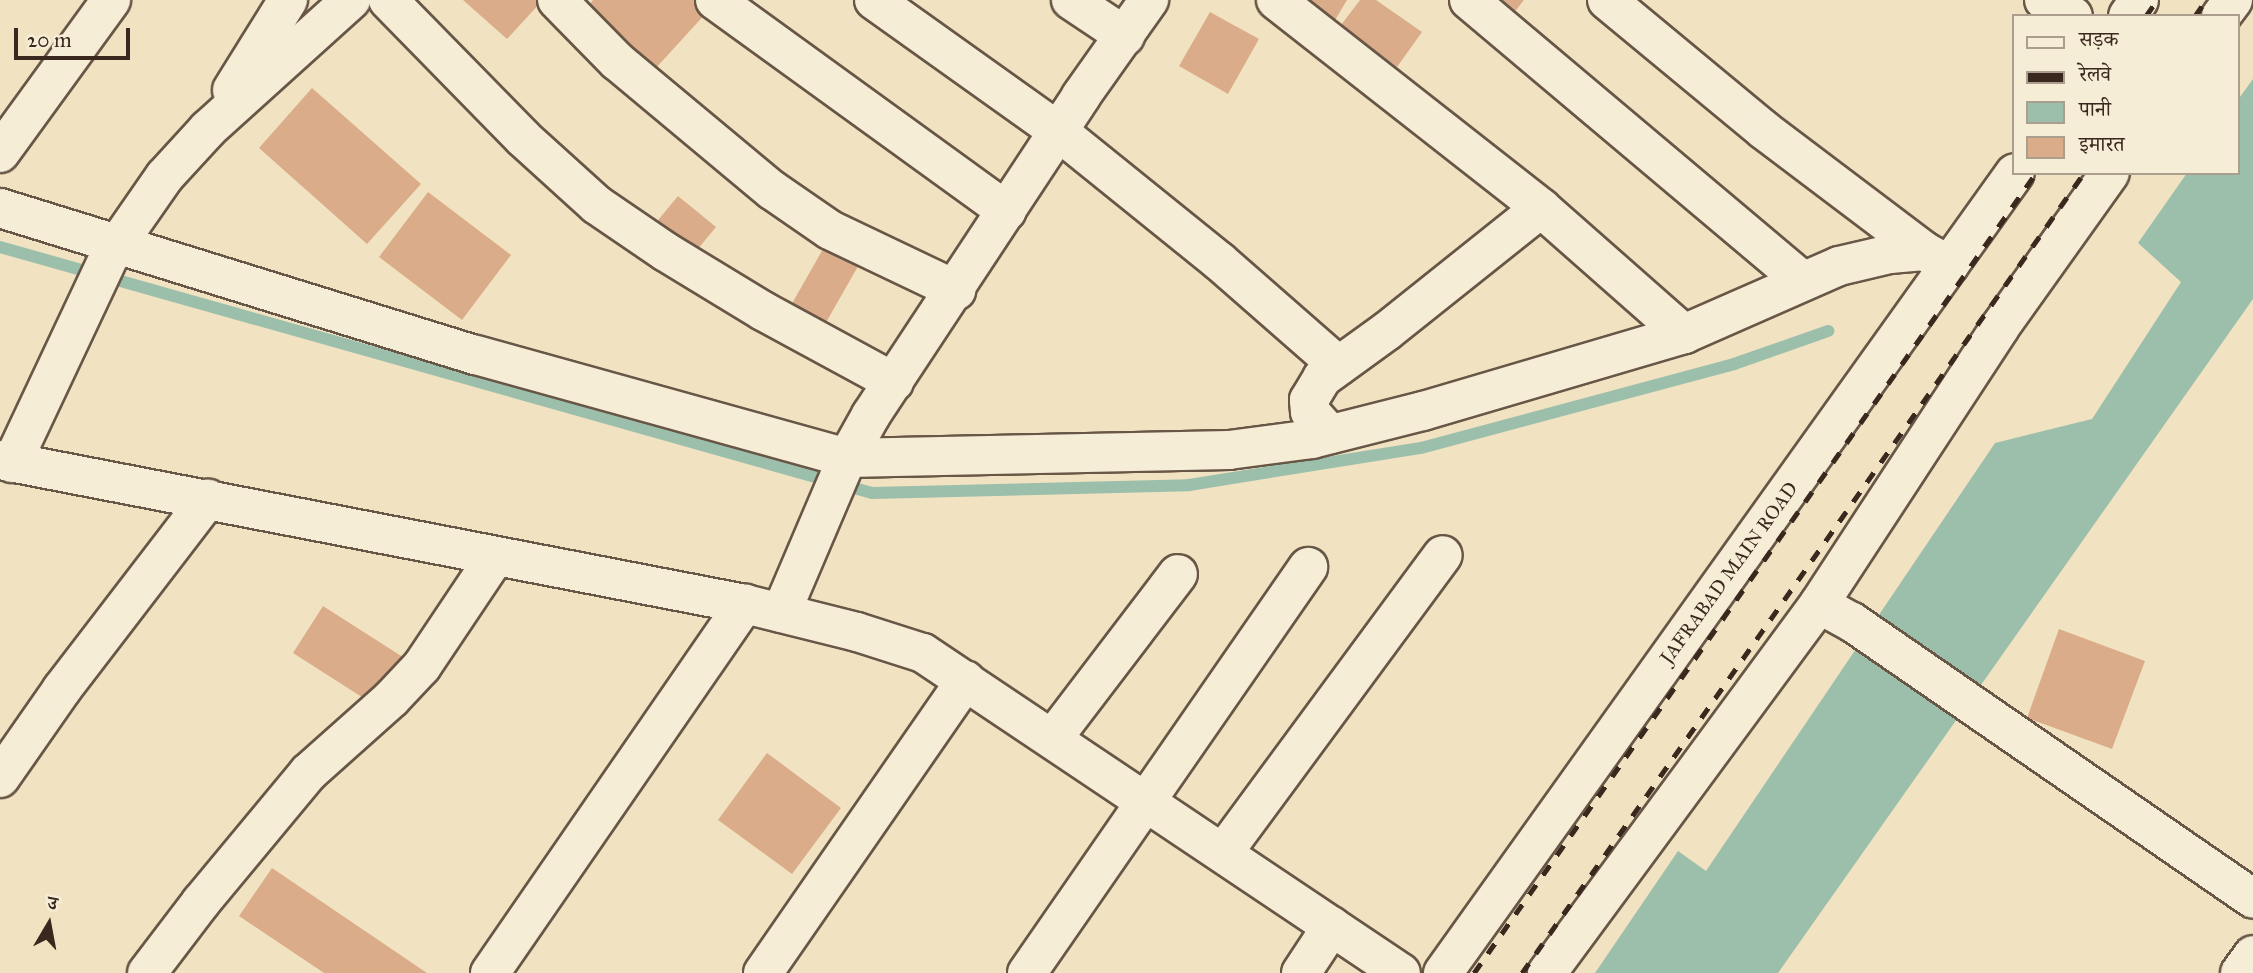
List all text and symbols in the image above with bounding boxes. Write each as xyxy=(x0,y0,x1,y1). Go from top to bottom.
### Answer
scale bar xyxy=(18,14,133,58)
legend xyxy=(2011,14,2239,175)
text: सड़क xyxy=(2079,26,2118,52)
text: 20 m xyxy=(27,27,72,53)
text: रेलवे xyxy=(2079,61,2111,87)
text: पानी xyxy=(2079,96,2111,122)
text: इमारत xyxy=(2079,131,2125,157)
street label: JAFRABAD MAIN ROAD xyxy=(1655,478,1803,668)
north arrow xyxy=(14,889,84,959)
text: उ xyxy=(46,891,59,915)

